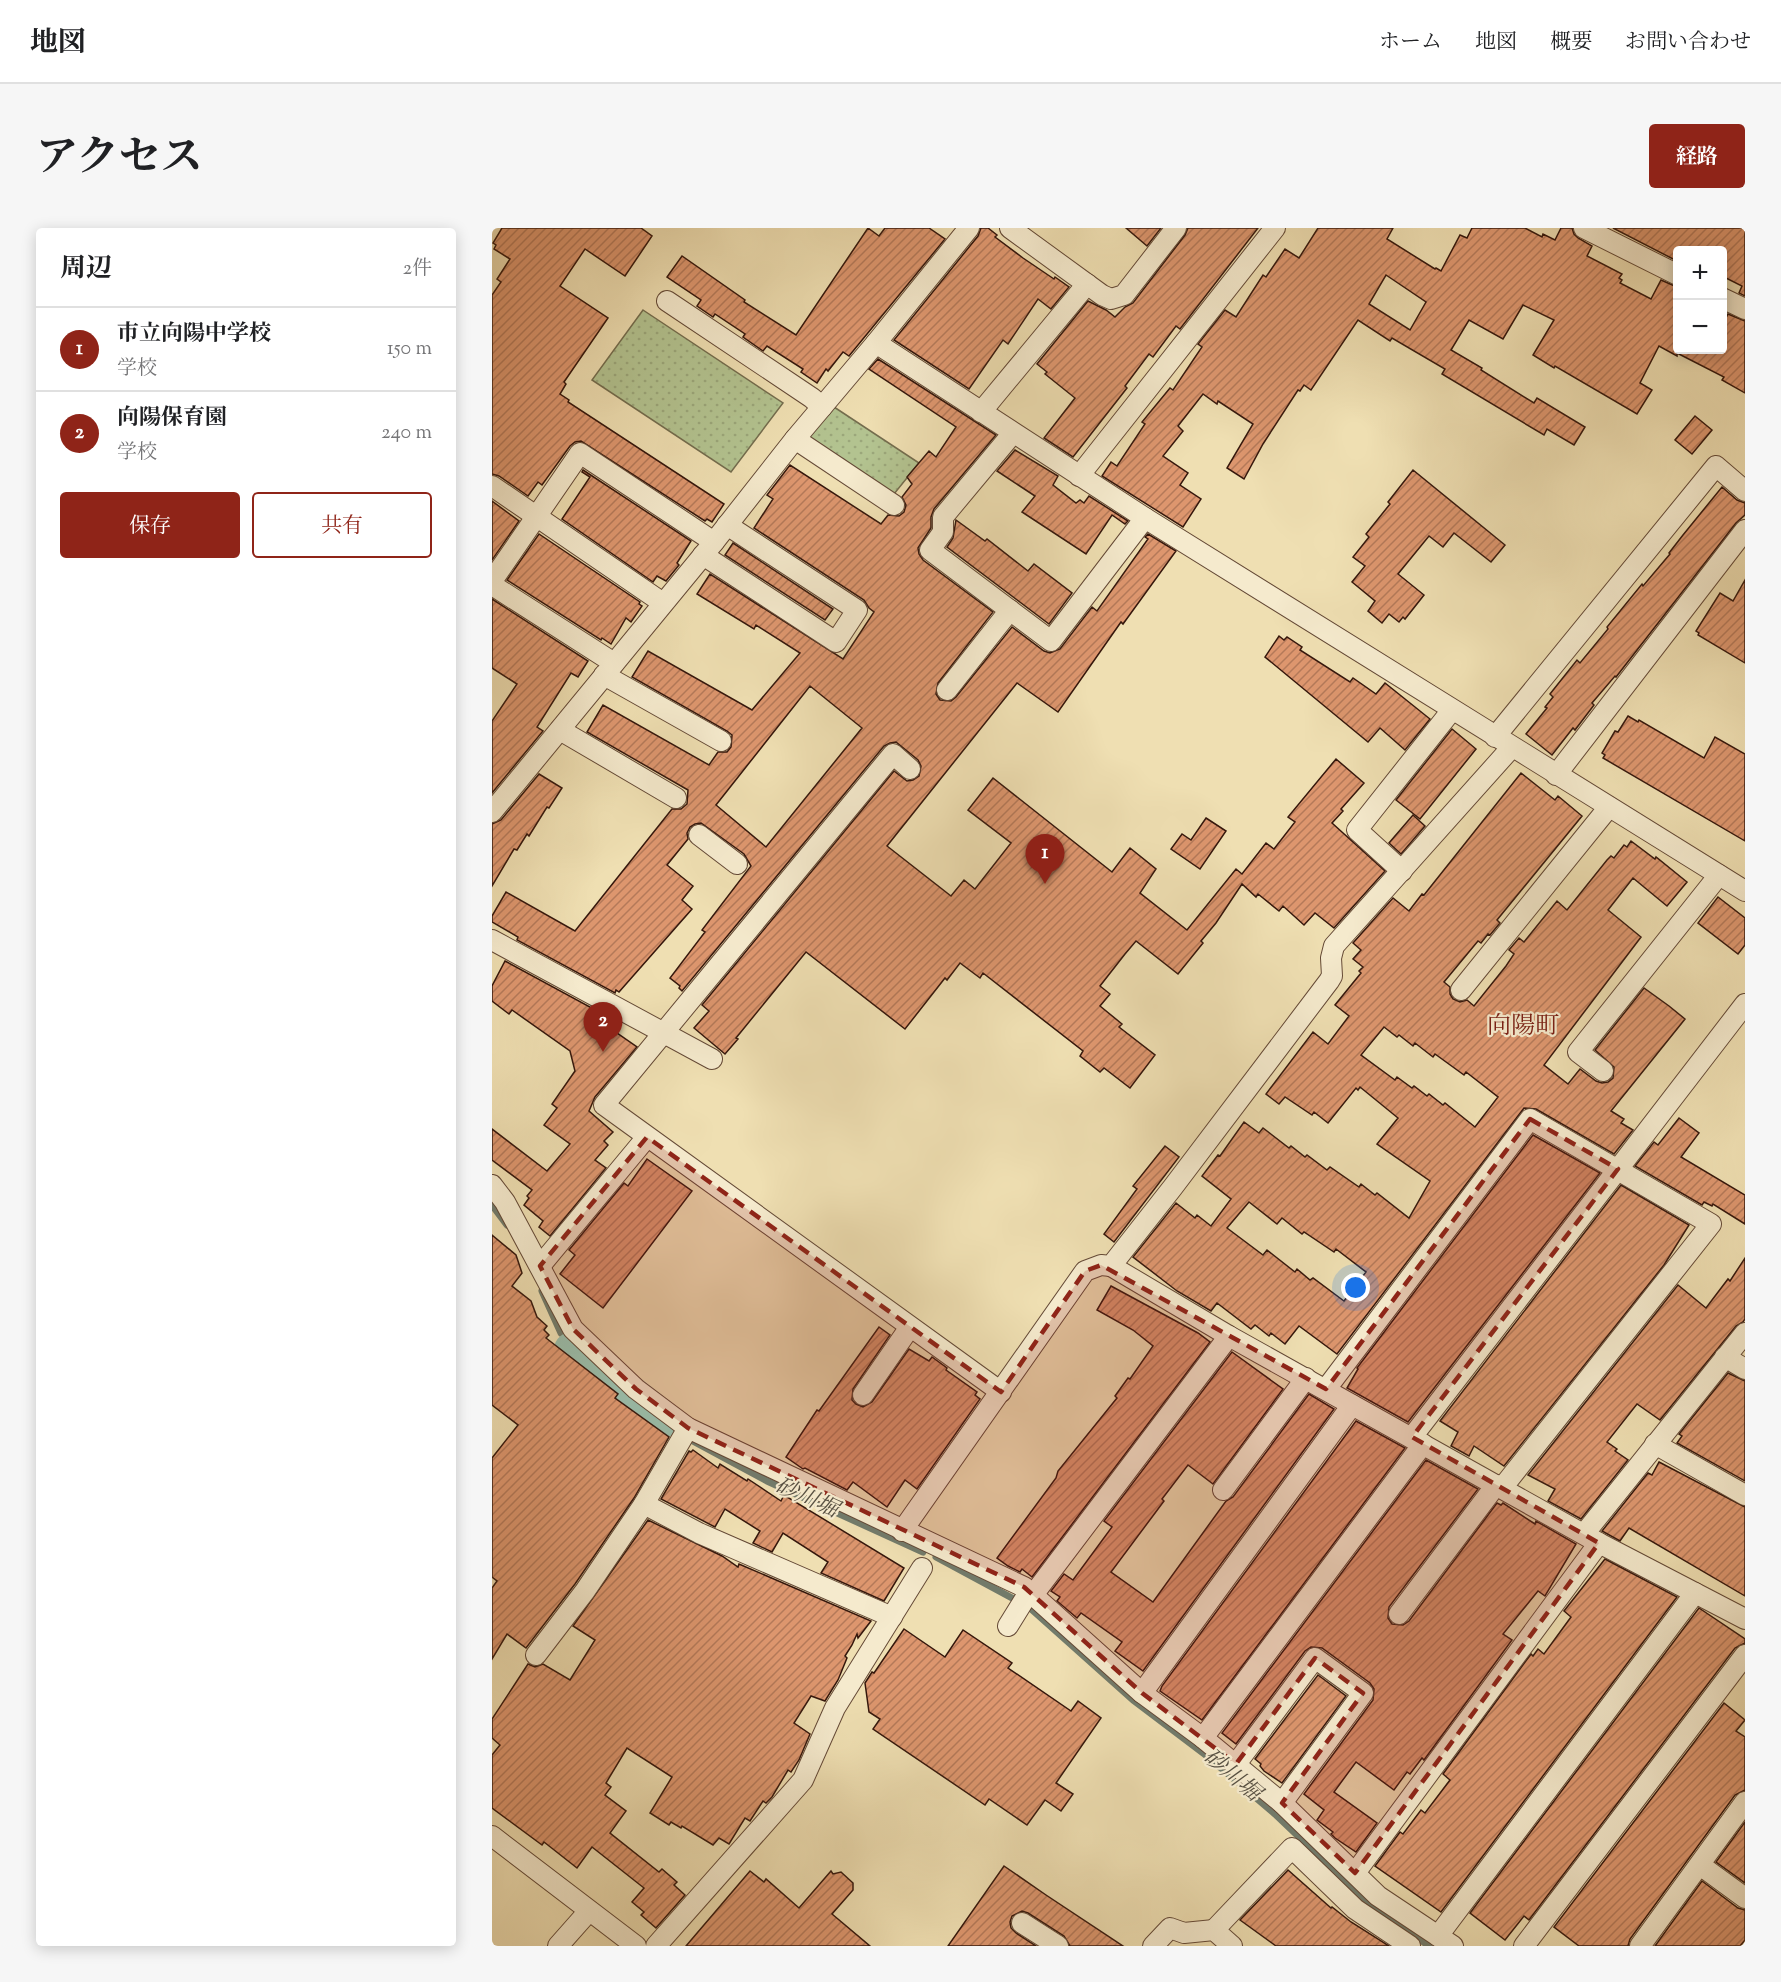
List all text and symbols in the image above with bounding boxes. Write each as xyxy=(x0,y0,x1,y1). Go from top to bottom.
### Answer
text: 地図 xyxy=(30,24,86,64)
text: ホーム xyxy=(1379,28,1442,58)
text: 地図 xyxy=(1475,28,1517,58)
text: 概要 xyxy=(1550,28,1592,58)
text: お問い合わせ xyxy=(1625,28,1751,58)
button: 経路 xyxy=(1649,124,1745,188)
text: アクセス xyxy=(36,130,203,190)
map controls xyxy=(1673,246,1727,354)
button: + xyxy=(1673,246,1727,300)
text: 周辺 xyxy=(60,251,112,288)
text: 2件 xyxy=(403,255,432,284)
button: − xyxy=(1673,300,1727,354)
text: 市立向陽中学校 xyxy=(117,319,271,351)
text: 1 xyxy=(76,335,83,364)
text: 150 m xyxy=(387,335,432,364)
text: 学校 xyxy=(117,355,157,384)
text: 向陽保育園 xyxy=(117,403,227,435)
text: 2 xyxy=(75,419,84,448)
text: 240 m xyxy=(381,419,432,448)
text: 学校 xyxy=(117,439,157,468)
button: 保存 xyxy=(60,492,240,558)
button: 共有 xyxy=(252,492,432,558)
pin: 1 xyxy=(1026,834,1064,884)
pin: 2 xyxy=(584,1002,622,1052)
district label: 向陽町 xyxy=(1487,1010,1559,1044)
your location xyxy=(1341,1273,1370,1302)
water label: 砂川堀 xyxy=(769,1471,846,1529)
water label: 砂川堀 xyxy=(1195,1743,1270,1812)

